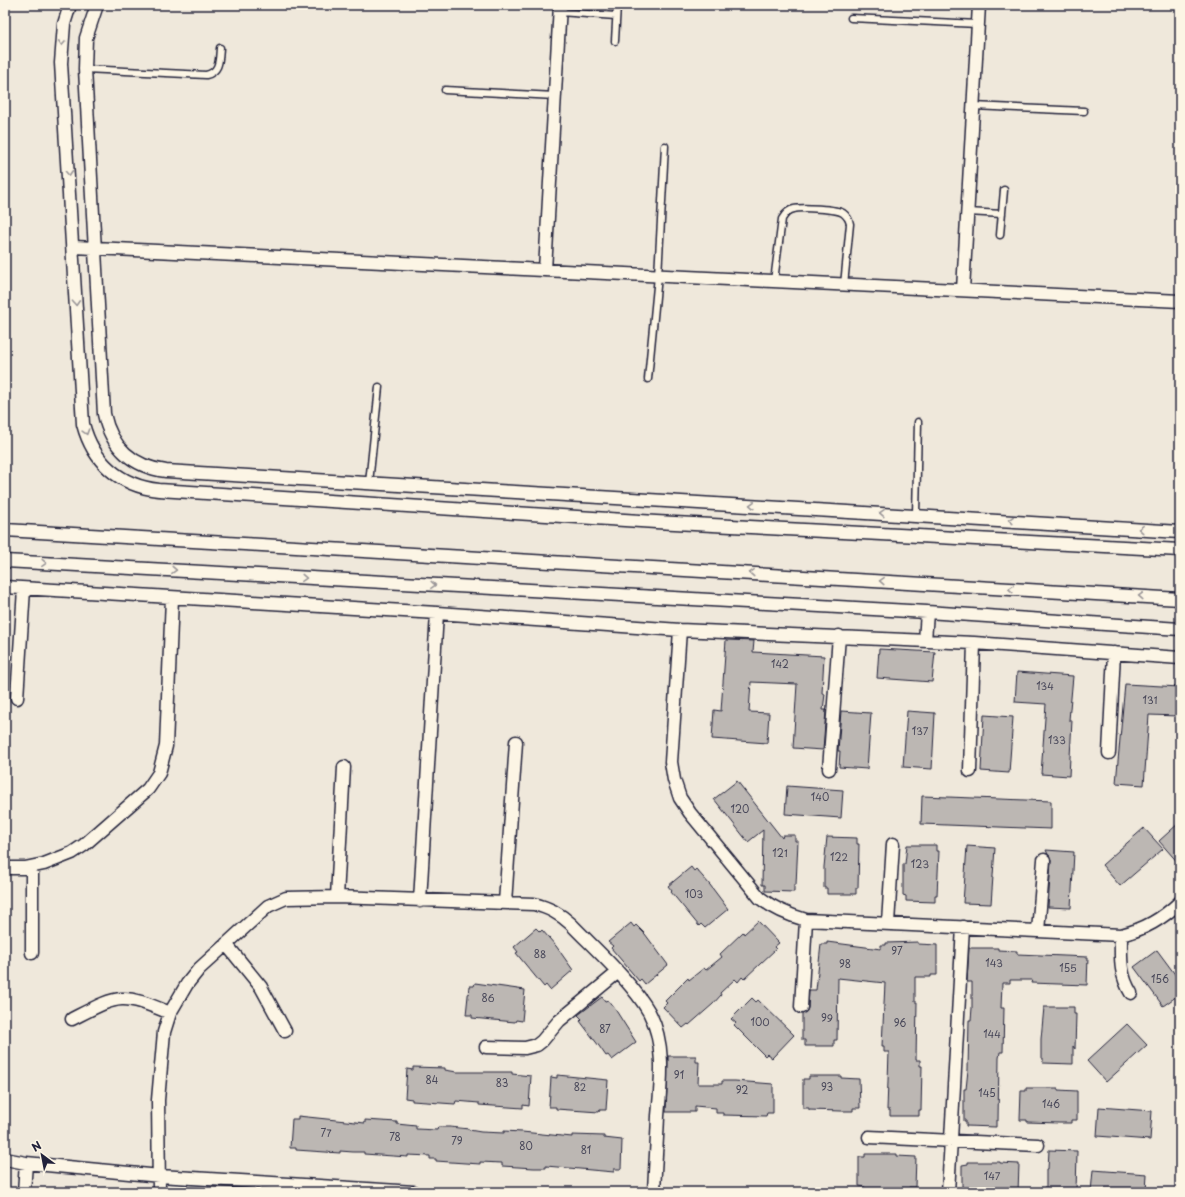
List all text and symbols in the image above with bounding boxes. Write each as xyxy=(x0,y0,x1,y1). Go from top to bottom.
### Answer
one-way arrow xyxy=(58,40,67,46)
one-way arrow xyxy=(64,170,73,176)
one-way arrow xyxy=(72,300,81,306)
one-way arrow xyxy=(81,428,90,435)
one-way arrow xyxy=(749,501,755,510)
one-way arrow xyxy=(879,508,885,517)
one-way arrow xyxy=(1008,516,1014,525)
one-way arrow xyxy=(1138,524,1144,533)
one-way arrow xyxy=(41,559,47,568)
one-way arrow xyxy=(171,566,177,575)
one-way arrow xyxy=(749,569,755,578)
one-way arrow xyxy=(301,573,307,582)
one-way arrow xyxy=(879,577,885,586)
one-way arrow xyxy=(430,580,436,589)
one-way arrow xyxy=(1008,584,1014,593)
one-way arrow xyxy=(1138,592,1144,601)
house number: 142 xyxy=(771,656,789,671)
house number: 134 xyxy=(1036,678,1054,693)
house number: 131 xyxy=(1143,692,1158,707)
house number: 137 xyxy=(912,723,929,738)
house number: 133 xyxy=(1048,732,1066,747)
house number: 140 xyxy=(811,789,829,804)
house number: 120 xyxy=(731,801,749,816)
house number: 121 xyxy=(772,845,788,860)
house number: 122 xyxy=(830,849,848,864)
house number: 123 xyxy=(911,856,929,871)
house number: 103 xyxy=(685,886,703,901)
house number: 97 xyxy=(891,943,903,958)
house number: 88 xyxy=(534,946,546,961)
house number: 143 xyxy=(985,955,1003,970)
house number: 98 xyxy=(839,956,851,971)
house number: 155 xyxy=(1059,960,1077,975)
house number: 156 xyxy=(1151,971,1169,986)
house number: 86 xyxy=(482,990,495,1005)
house number: 99 xyxy=(821,1010,833,1025)
house number: 100 xyxy=(750,1014,770,1029)
house number: 96 xyxy=(894,1015,906,1030)
house number: 87 xyxy=(599,1021,611,1036)
house number: 144 xyxy=(983,1026,1001,1041)
house number: 91 xyxy=(674,1067,684,1082)
house number: 84 xyxy=(426,1072,439,1087)
house number: 83 xyxy=(496,1075,508,1090)
house number: 82 xyxy=(574,1079,586,1094)
house number: 93 xyxy=(821,1079,833,1094)
house number: 92 xyxy=(736,1082,748,1097)
house number: 145 xyxy=(978,1085,996,1100)
house number: 146 xyxy=(1042,1096,1060,1111)
house number: 77 xyxy=(320,1125,332,1140)
house number: 78 xyxy=(389,1129,401,1144)
house number: 79 xyxy=(451,1133,463,1148)
north arrow xyxy=(22,1135,62,1175)
text: N xyxy=(28,1136,45,1156)
house number: 80 xyxy=(519,1138,533,1153)
house number: 81 xyxy=(581,1142,591,1157)
house number: 147 xyxy=(984,1168,1001,1183)

